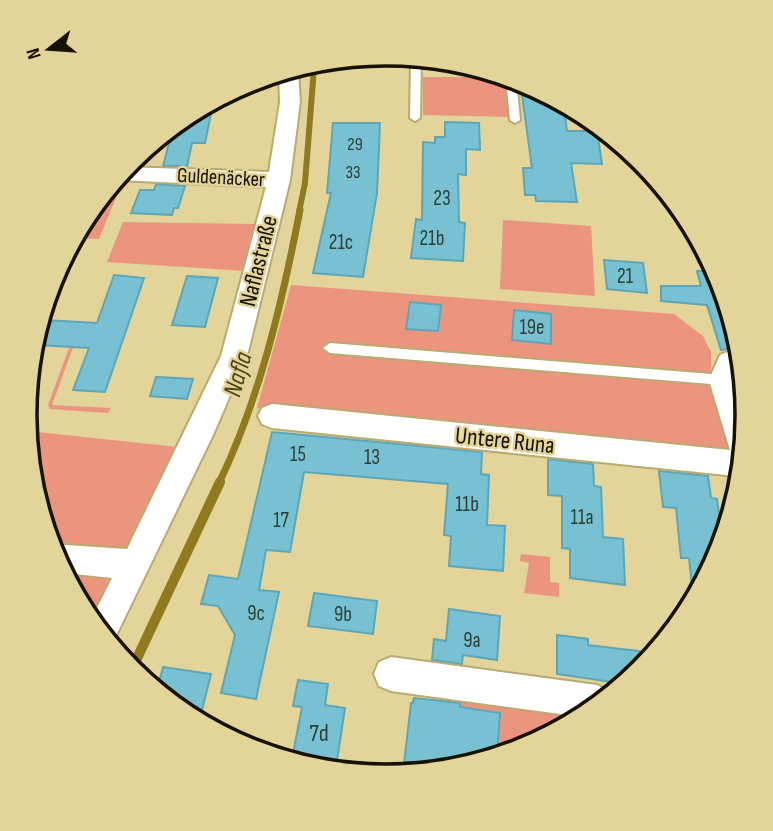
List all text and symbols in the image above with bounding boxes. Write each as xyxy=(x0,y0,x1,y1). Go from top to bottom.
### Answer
north arrow xyxy=(14,14,84,84)
text: N xyxy=(22,45,47,62)
house number: 29 xyxy=(347,134,363,155)
house number: 33 xyxy=(345,162,361,183)
street label: Guldenäcker xyxy=(176,163,266,192)
house number: 23 xyxy=(433,186,451,211)
street label: Naflastraße xyxy=(233,213,284,310)
house number: 21b xyxy=(419,226,445,251)
house number: 21c xyxy=(329,230,353,255)
house number: 21 xyxy=(617,264,634,289)
house number: 19e xyxy=(519,315,545,340)
water label: Nafla xyxy=(217,348,260,400)
street label: Untere Runa xyxy=(454,421,556,460)
house number: 15 xyxy=(290,442,306,467)
house number: 13 xyxy=(364,445,380,470)
house number: 11b xyxy=(455,492,479,517)
house number: 11a xyxy=(571,505,593,530)
house number: 17 xyxy=(273,508,289,533)
house number: 9c xyxy=(247,601,265,626)
house number: 9b xyxy=(334,602,352,627)
house number: 9a xyxy=(463,628,481,653)
house number: 7d xyxy=(309,719,329,748)

